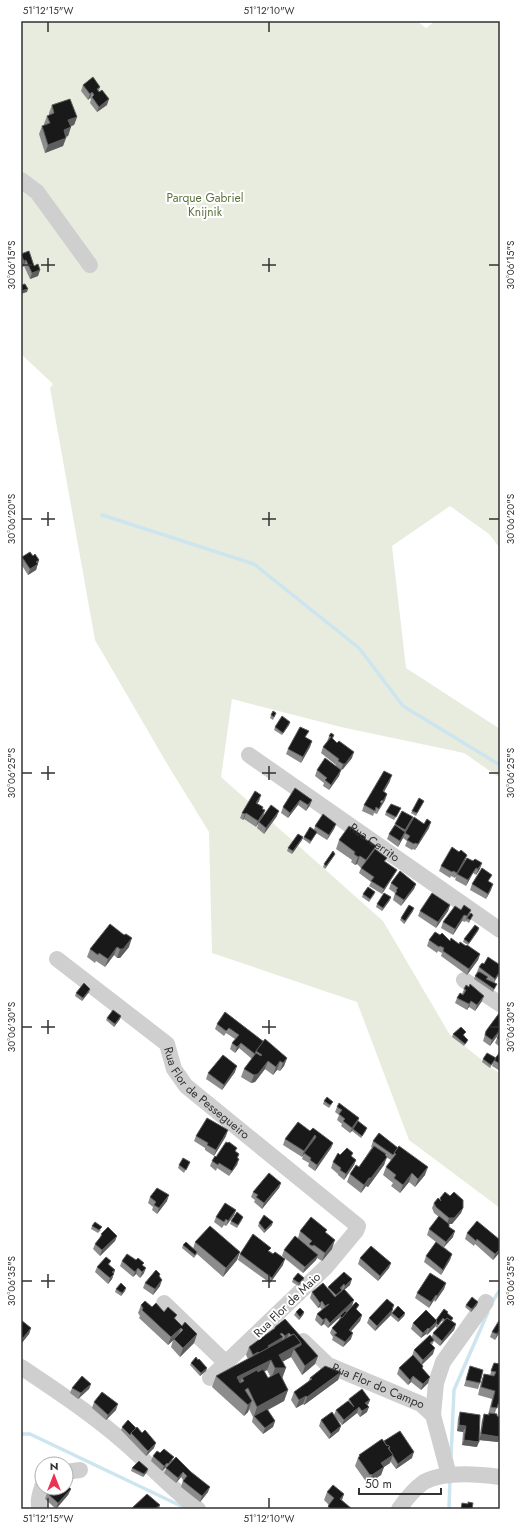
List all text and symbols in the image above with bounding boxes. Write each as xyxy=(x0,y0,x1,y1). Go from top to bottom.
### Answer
text: 51°12'15"W xyxy=(23,3,73,18)
text: 51°12'10"W xyxy=(243,3,295,18)
park label: Parque Gabriel Knijnik xyxy=(167,189,243,221)
text: 30°06'15"S xyxy=(4,240,19,290)
text: 30°06'15"S xyxy=(503,240,518,290)
text: 30°06'20"S xyxy=(4,493,19,544)
text: 30°06'20"S xyxy=(503,493,518,544)
text: 30°06'25"S xyxy=(4,747,19,798)
text: 30°06'25"S xyxy=(503,747,518,798)
street label: Rua Cerrito xyxy=(346,819,404,867)
text: 30°06'30"S xyxy=(4,1001,19,1052)
text: 30°06'30"S xyxy=(503,1001,518,1052)
street label: Rua Flor de Pessegueiro xyxy=(159,1045,254,1144)
text: 30°06'35"S xyxy=(4,1255,19,1306)
text: 30°06'35"S xyxy=(503,1255,518,1306)
street label: Rua Flor de Maio xyxy=(249,1268,325,1342)
street label: Rua Flor do Campo xyxy=(329,1359,428,1414)
north arrow xyxy=(34,1456,74,1496)
text: N xyxy=(50,1458,58,1474)
scale bar xyxy=(359,1470,441,1496)
text: 50 m xyxy=(365,1475,392,1493)
text: 51°12'15"W xyxy=(23,1511,73,1526)
text: 51°12'10"W xyxy=(243,1511,295,1526)

